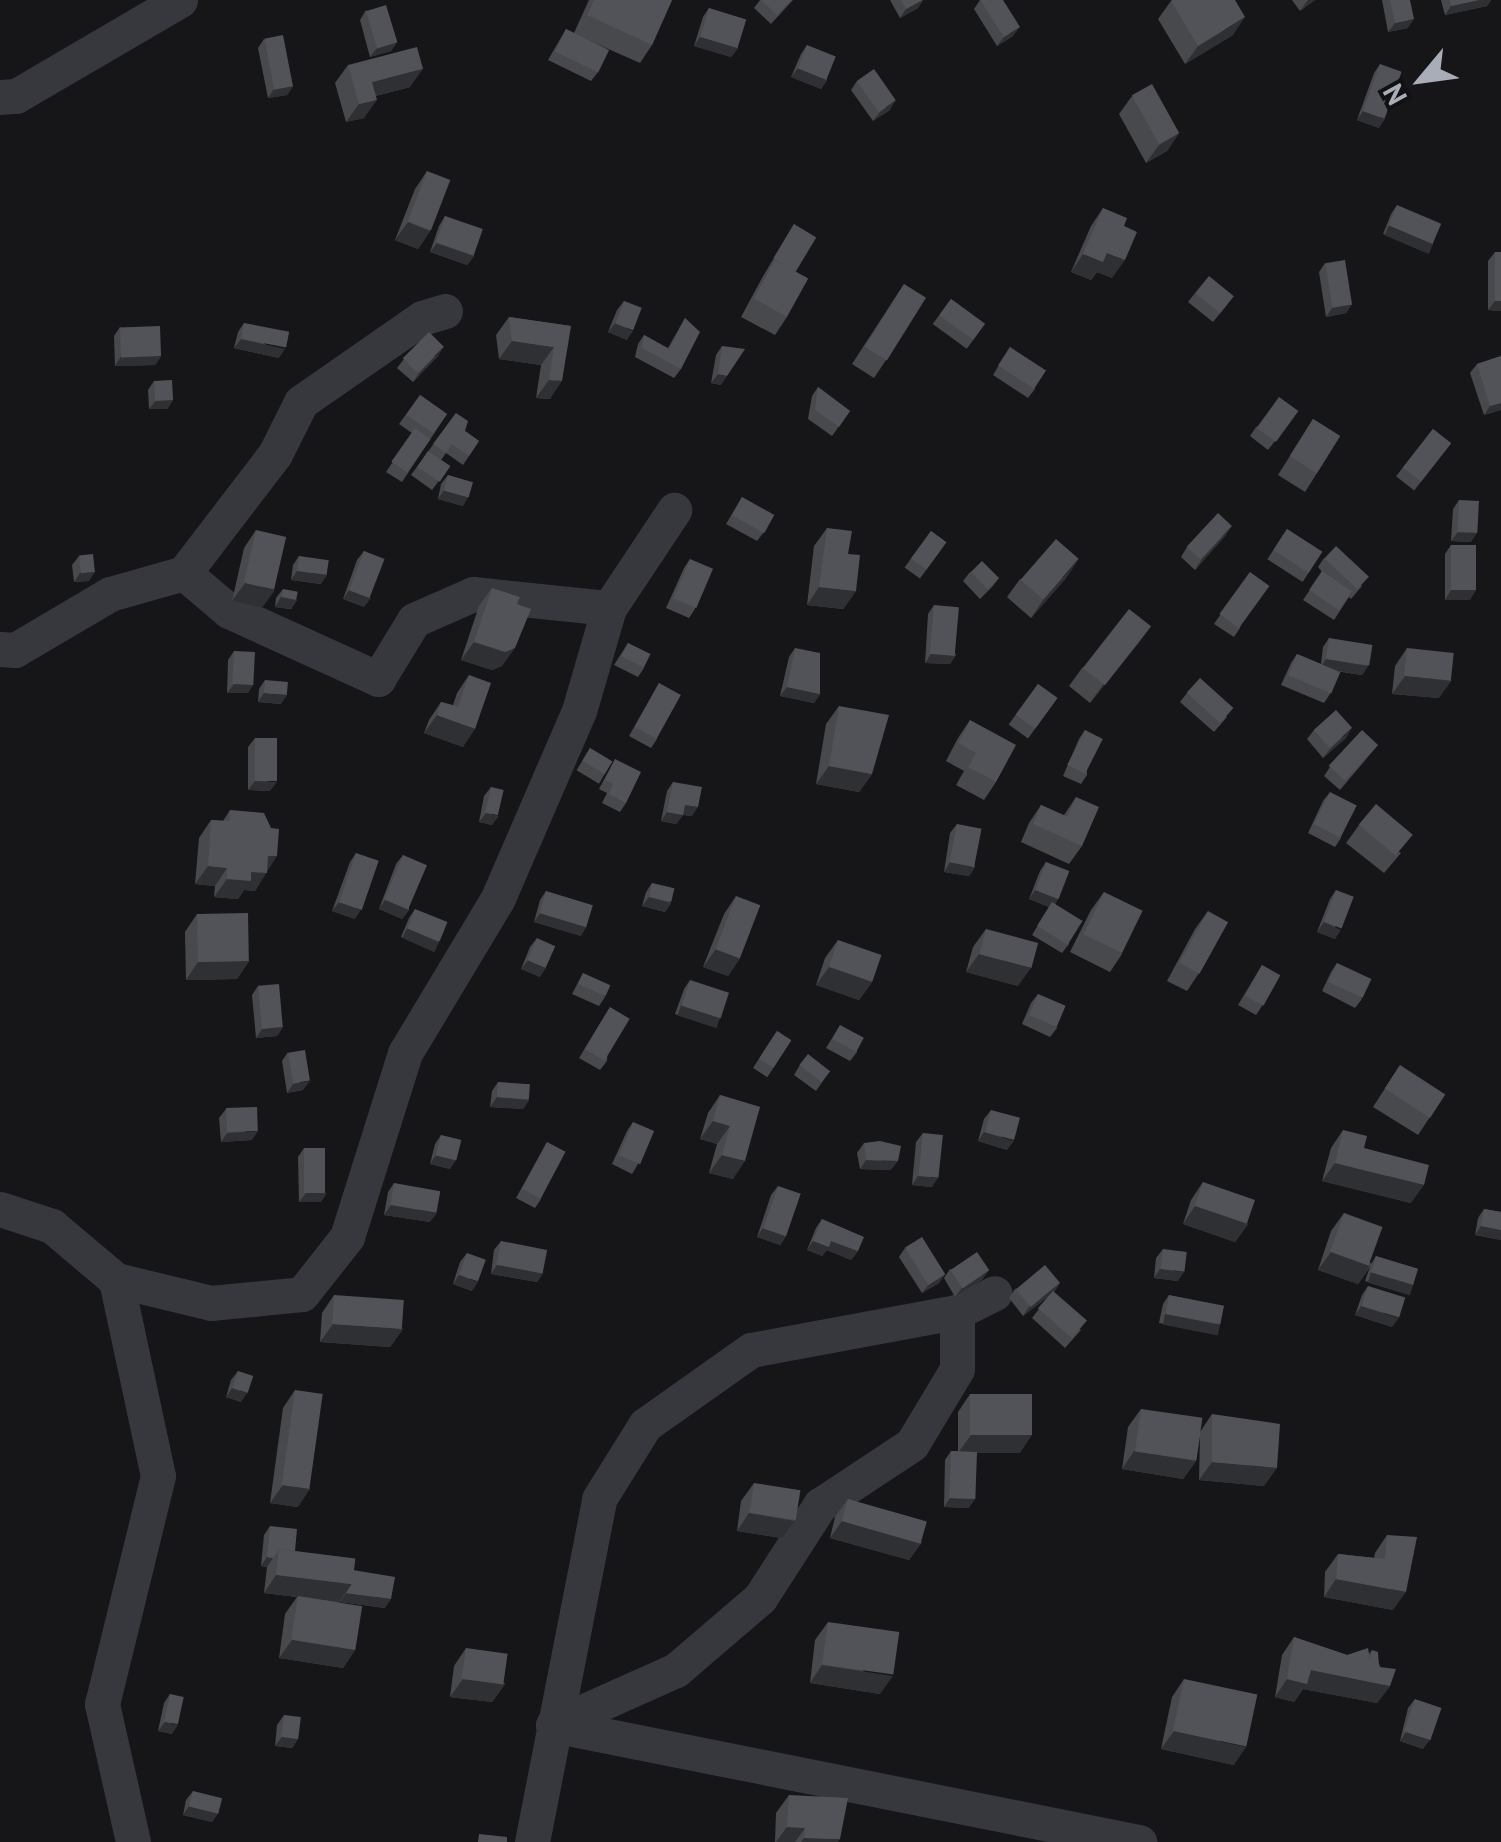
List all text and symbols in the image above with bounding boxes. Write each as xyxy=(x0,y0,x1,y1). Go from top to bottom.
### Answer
north arrow xyxy=(1371,30,1471,130)
text: N xyxy=(1374,78,1415,112)

